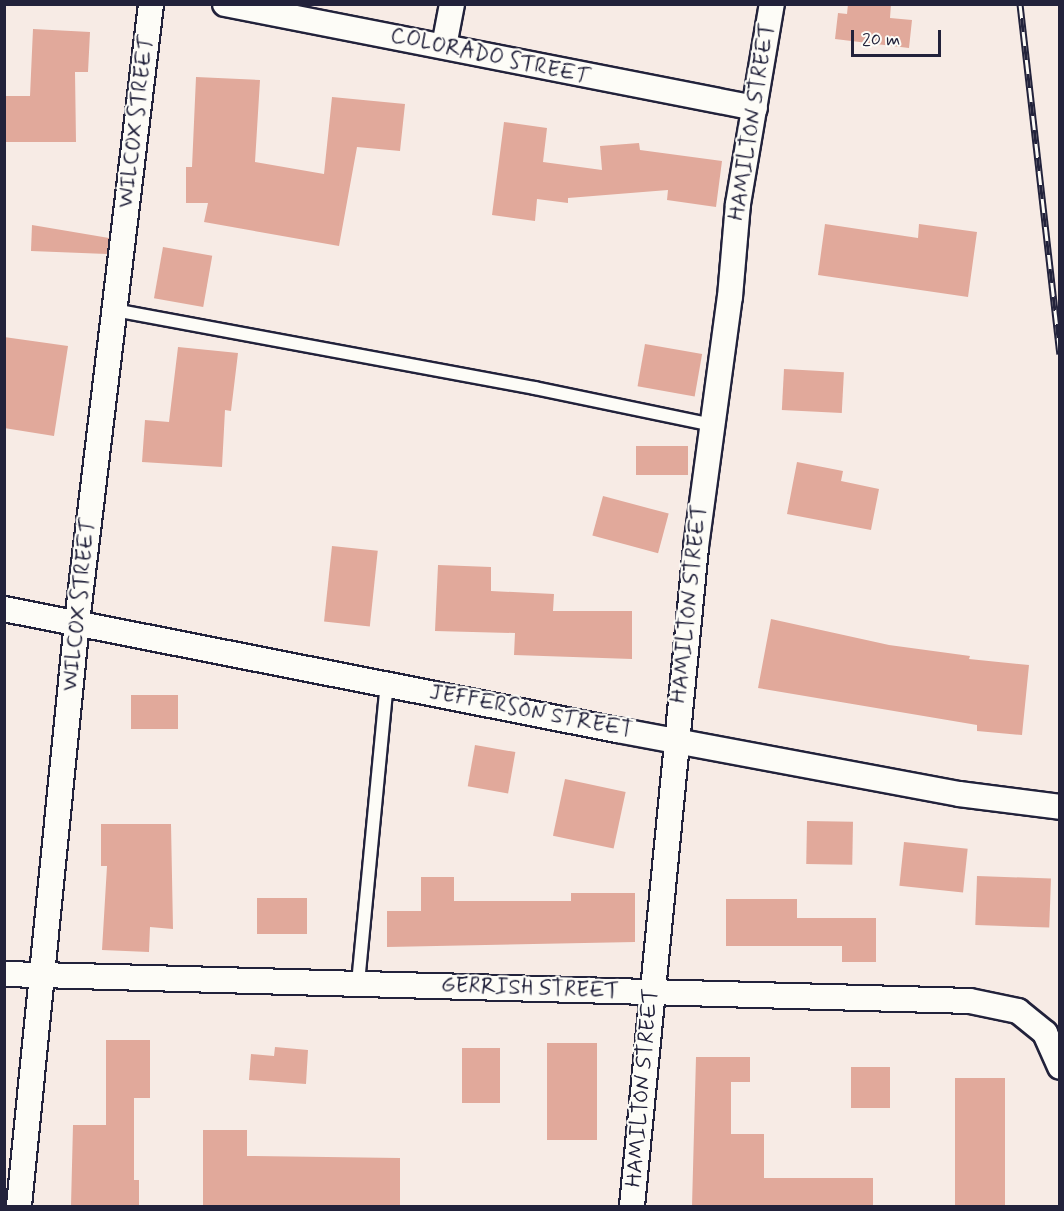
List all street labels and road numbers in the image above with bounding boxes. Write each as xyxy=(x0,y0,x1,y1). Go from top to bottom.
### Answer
street label: HAMILTON STREET xyxy=(724,20,782,224)
street label: COLORADO STREET xyxy=(387,23,593,91)
street label: WILCOX STREET xyxy=(113,34,161,210)
street label: HAMILTON STREET xyxy=(666,502,714,706)
street label: WILCOX STREET xyxy=(58,517,102,693)
street label: JEFFERSON STREET xyxy=(427,679,635,745)
street label: GERRISH STREET xyxy=(439,973,621,1005)
street label: HAMILTON STREET xyxy=(621,986,665,1190)

